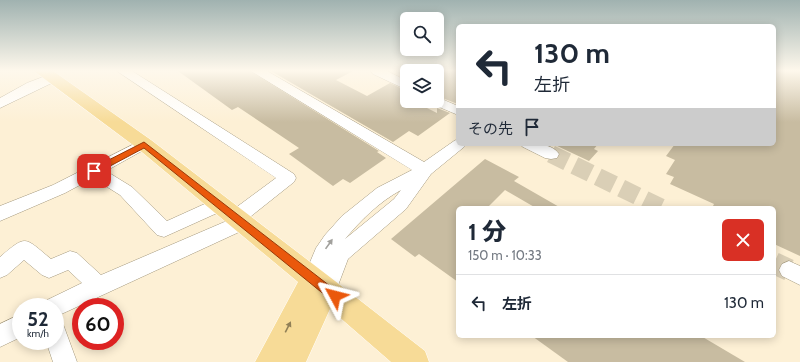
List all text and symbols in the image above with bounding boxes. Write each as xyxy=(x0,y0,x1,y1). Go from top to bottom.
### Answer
map controls xyxy=(400,12,444,108)
button: search xyxy=(400,12,444,56)
text: 130 m xyxy=(534,36,610,70)
icon: left xyxy=(468,40,520,92)
button: layers xyxy=(400,64,444,108)
text: 左折 xyxy=(534,74,570,96)
icon: arrive xyxy=(521,116,543,138)
text: その先 xyxy=(468,120,513,138)
pin xyxy=(77,154,111,188)
icon: arrive xyxy=(83,160,105,182)
text: 1 分 xyxy=(468,217,506,246)
button: close xyxy=(722,219,764,261)
one-way arrow xyxy=(325,239,333,249)
text: 150 m · 10:33 xyxy=(468,247,542,263)
position arrow xyxy=(314,275,356,317)
icon: left xyxy=(468,292,490,314)
text: 130 m xyxy=(724,294,764,312)
text: 左折 xyxy=(502,295,532,313)
speed limit sign: 60 xyxy=(72,298,124,350)
text: 52 xyxy=(27,307,49,331)
one-way arrow xyxy=(285,322,291,333)
text: km/h xyxy=(27,327,49,340)

